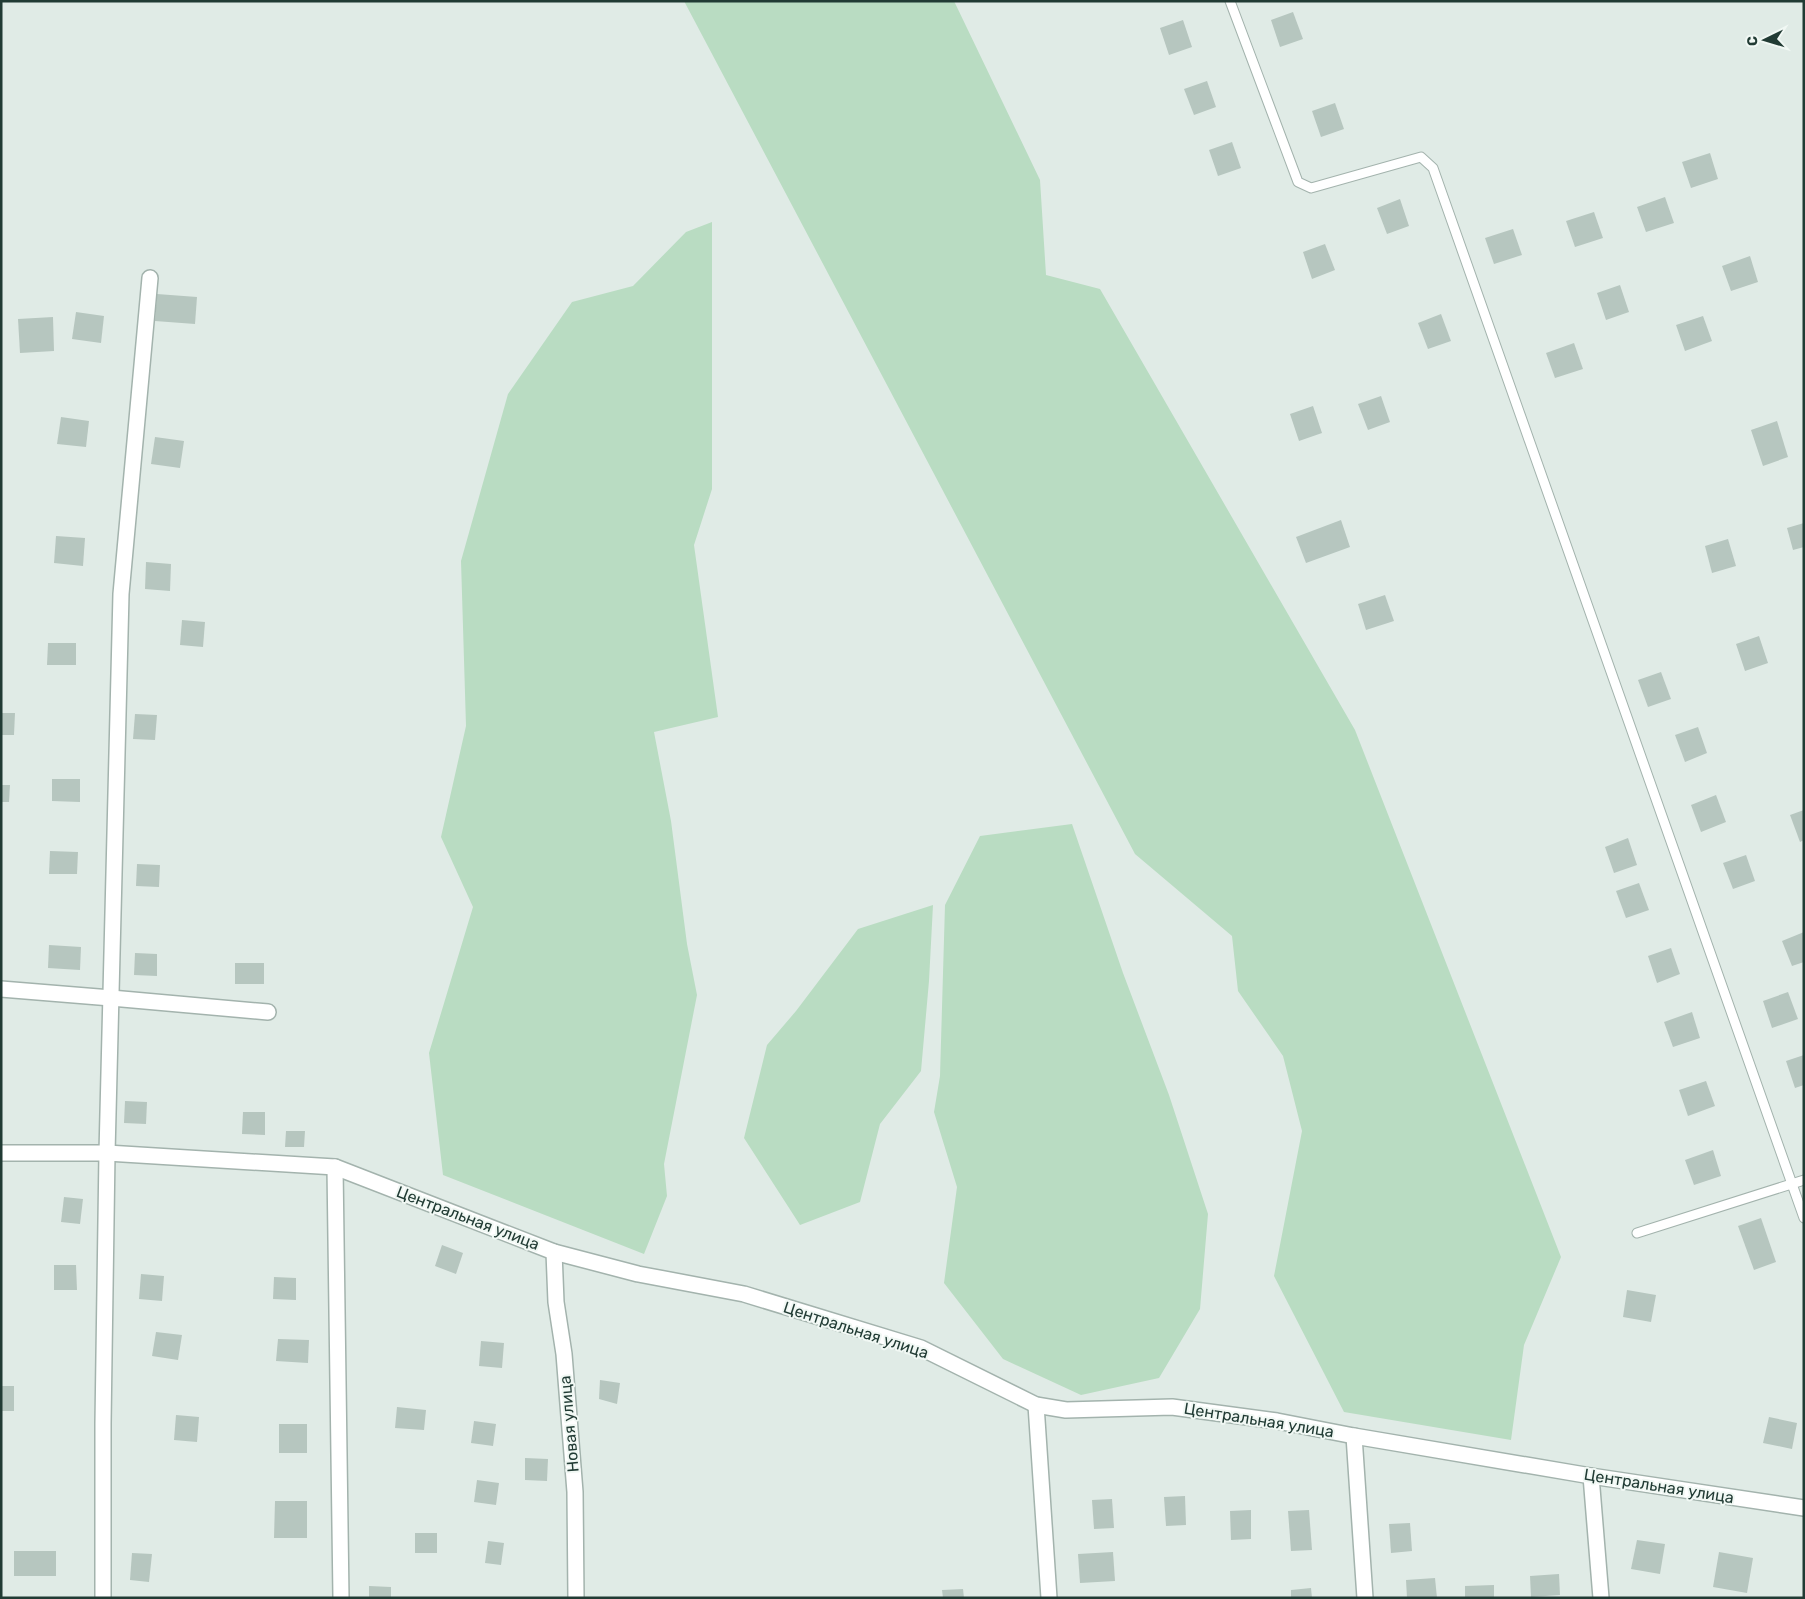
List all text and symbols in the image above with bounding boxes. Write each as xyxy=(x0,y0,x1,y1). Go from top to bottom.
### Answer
north arrow xyxy=(1740,15,1790,65)
text: С xyxy=(1744,35,1761,47)
street label: Центральная улица xyxy=(394,1182,542,1254)
street label: Центральная улица xyxy=(781,1298,931,1362)
street label: Новая улица xyxy=(555,1375,583,1473)
street label: Центральная улица xyxy=(1183,1399,1335,1441)
street label: Центральная улица xyxy=(1583,1465,1735,1507)

